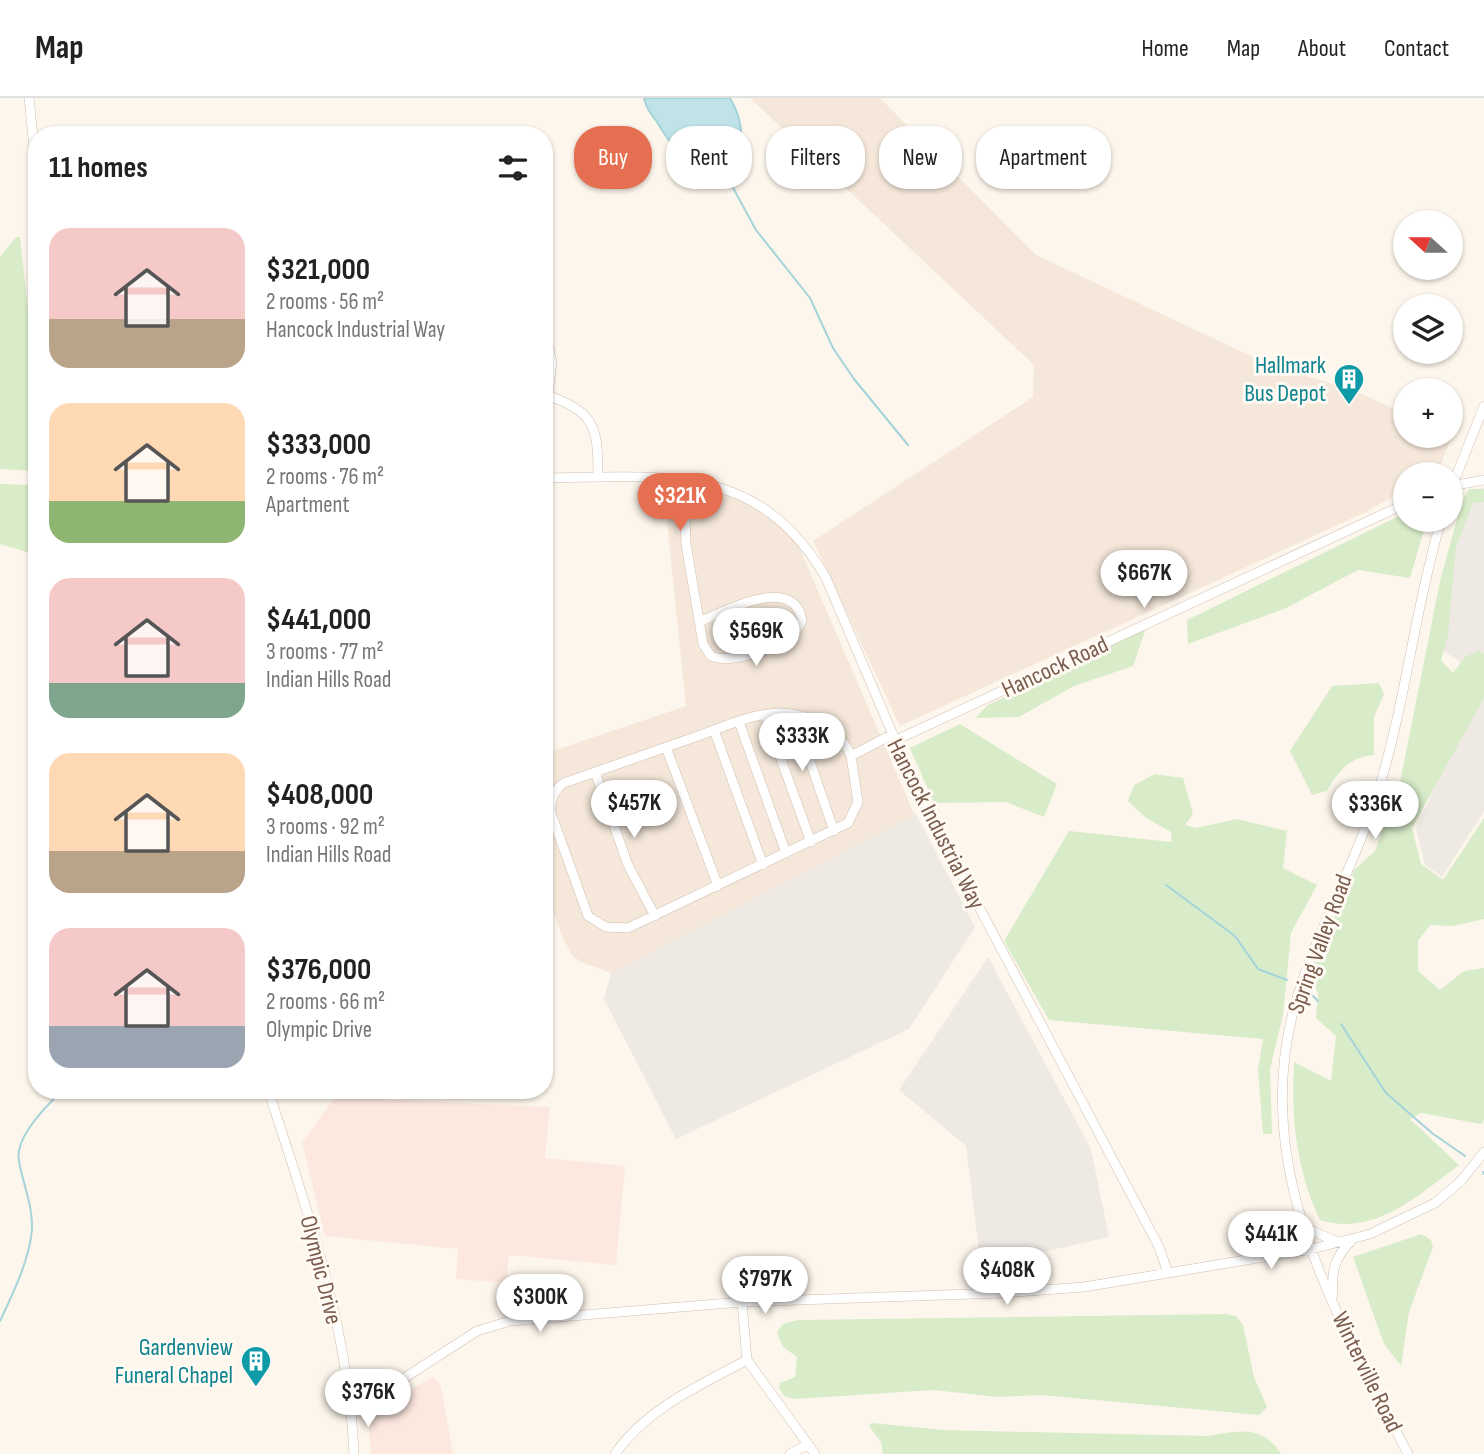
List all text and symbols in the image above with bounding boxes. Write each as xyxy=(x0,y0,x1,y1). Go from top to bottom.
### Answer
text: Map xyxy=(35,28,84,68)
text: Home xyxy=(1141,34,1189,63)
text: Map xyxy=(1227,34,1260,63)
text: About xyxy=(1298,34,1346,63)
text: Contact xyxy=(1384,34,1449,63)
chip: Buy xyxy=(574,126,652,189)
chip: Rent xyxy=(666,126,752,189)
chip: Filters xyxy=(766,126,865,189)
chip: New xyxy=(879,126,962,189)
chip: Apartment xyxy=(976,126,1111,189)
icon: filters xyxy=(494,149,532,187)
text: 11 homes xyxy=(49,150,148,186)
north arrow xyxy=(1393,210,1463,280)
map controls xyxy=(1393,210,1463,532)
text: $321,000 xyxy=(266,252,370,288)
icon: home xyxy=(105,256,189,340)
text: 2 rooms · 56 m² xyxy=(266,288,384,316)
button: layers xyxy=(1393,294,1463,364)
text: Hancock Industrial Way xyxy=(266,316,445,344)
place label: Hallmark Bus Depot xyxy=(1244,351,1326,408)
building icon: Hallmark Bus Depot xyxy=(1332,362,1366,406)
button: + xyxy=(1393,378,1463,448)
text: $333,000 xyxy=(266,427,371,463)
icon: home xyxy=(105,431,189,515)
button: − xyxy=(1393,462,1463,532)
text: 2 rooms · 76 m² xyxy=(266,463,384,491)
pin: $321K xyxy=(631,474,729,533)
text: $321K xyxy=(654,482,706,510)
text: Apartment xyxy=(266,491,350,519)
pin: $667K xyxy=(1095,550,1193,610)
text: $667K xyxy=(1117,559,1171,587)
text: $441,000 xyxy=(266,602,371,638)
icon: home xyxy=(105,606,189,690)
pin: $569K xyxy=(707,608,805,668)
text: $569K xyxy=(729,617,783,645)
street label: Hancock Road xyxy=(997,630,1113,704)
text: 3 rooms · 77 m² xyxy=(266,638,384,666)
text: Indian Hills Road xyxy=(266,666,391,694)
pin: $333K xyxy=(753,714,851,773)
text: $333K xyxy=(775,722,829,750)
street label: Hancock Industrial Way xyxy=(881,734,991,914)
text: $408,000 xyxy=(266,777,373,813)
pin: $457K xyxy=(585,780,683,840)
icon: home xyxy=(105,781,189,865)
pin: $336K xyxy=(1326,782,1424,841)
text: $457K xyxy=(607,789,661,817)
text: $336K xyxy=(1348,790,1402,818)
text: 3 rooms · 92 m² xyxy=(266,813,385,841)
text: Indian Hills Road xyxy=(266,841,391,869)
street label: Spring Valley Road xyxy=(1281,870,1359,1018)
text: $376,000 xyxy=(266,952,371,988)
icon: home xyxy=(105,956,189,1040)
text: 2 rooms · 66 m² xyxy=(266,988,385,1016)
text: Olympic Drive xyxy=(266,1016,372,1044)
pin: $441K xyxy=(1222,1212,1320,1271)
street label: Olympic Drive xyxy=(294,1213,348,1327)
text: $441K xyxy=(1244,1220,1298,1248)
pin: $408K xyxy=(958,1248,1056,1307)
pin: $797K xyxy=(716,1256,814,1316)
text: $408K xyxy=(979,1256,1035,1284)
text: $797K xyxy=(738,1265,792,1293)
pin: $300K xyxy=(491,1274,589,1334)
text: $300K xyxy=(512,1283,568,1311)
street label: Winterville Road xyxy=(1325,1307,1409,1437)
place label: Gardenview Funeral Chapel xyxy=(115,1333,233,1390)
building icon: Gardenview Funeral Chapel xyxy=(239,1344,273,1388)
pin: $376K xyxy=(319,1370,417,1429)
text: $376K xyxy=(341,1378,395,1406)

